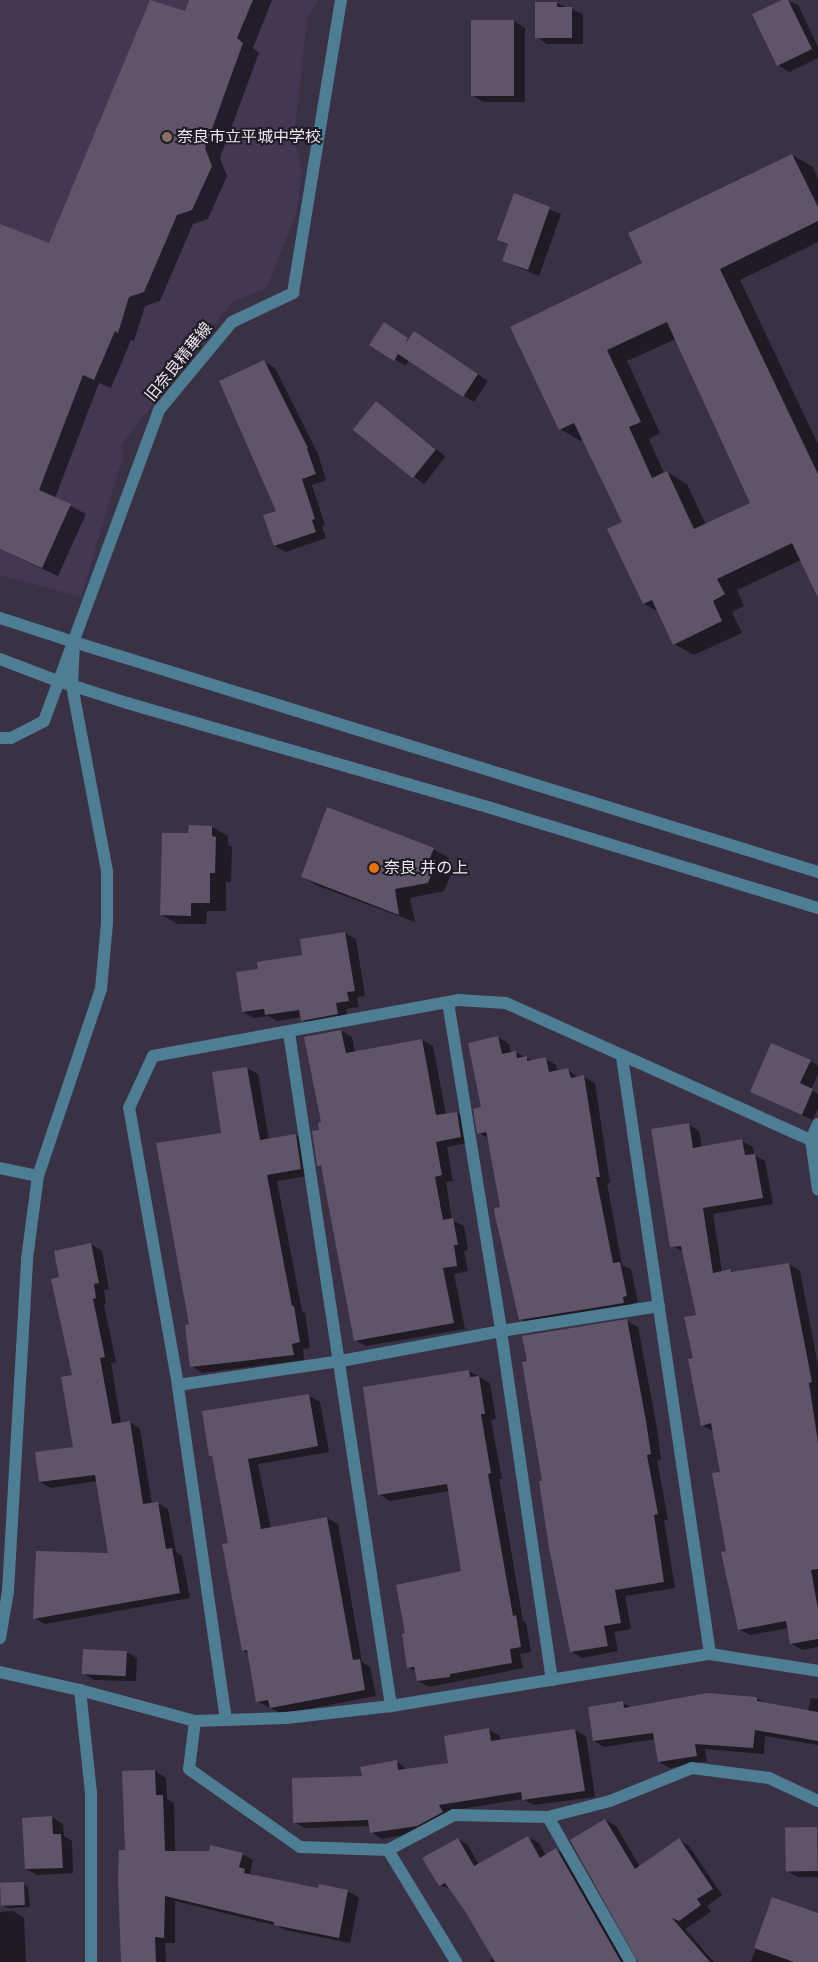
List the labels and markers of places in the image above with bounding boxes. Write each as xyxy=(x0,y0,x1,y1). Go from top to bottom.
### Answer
place label: 奈良市立平城中学校 xyxy=(177,127,321,147)
marker: 奈良市立平城中学校 xyxy=(161,131,173,143)
place label: 奈良 井の上 xyxy=(384,858,468,878)
marker: 奈良 井の上 xyxy=(368,862,380,874)

